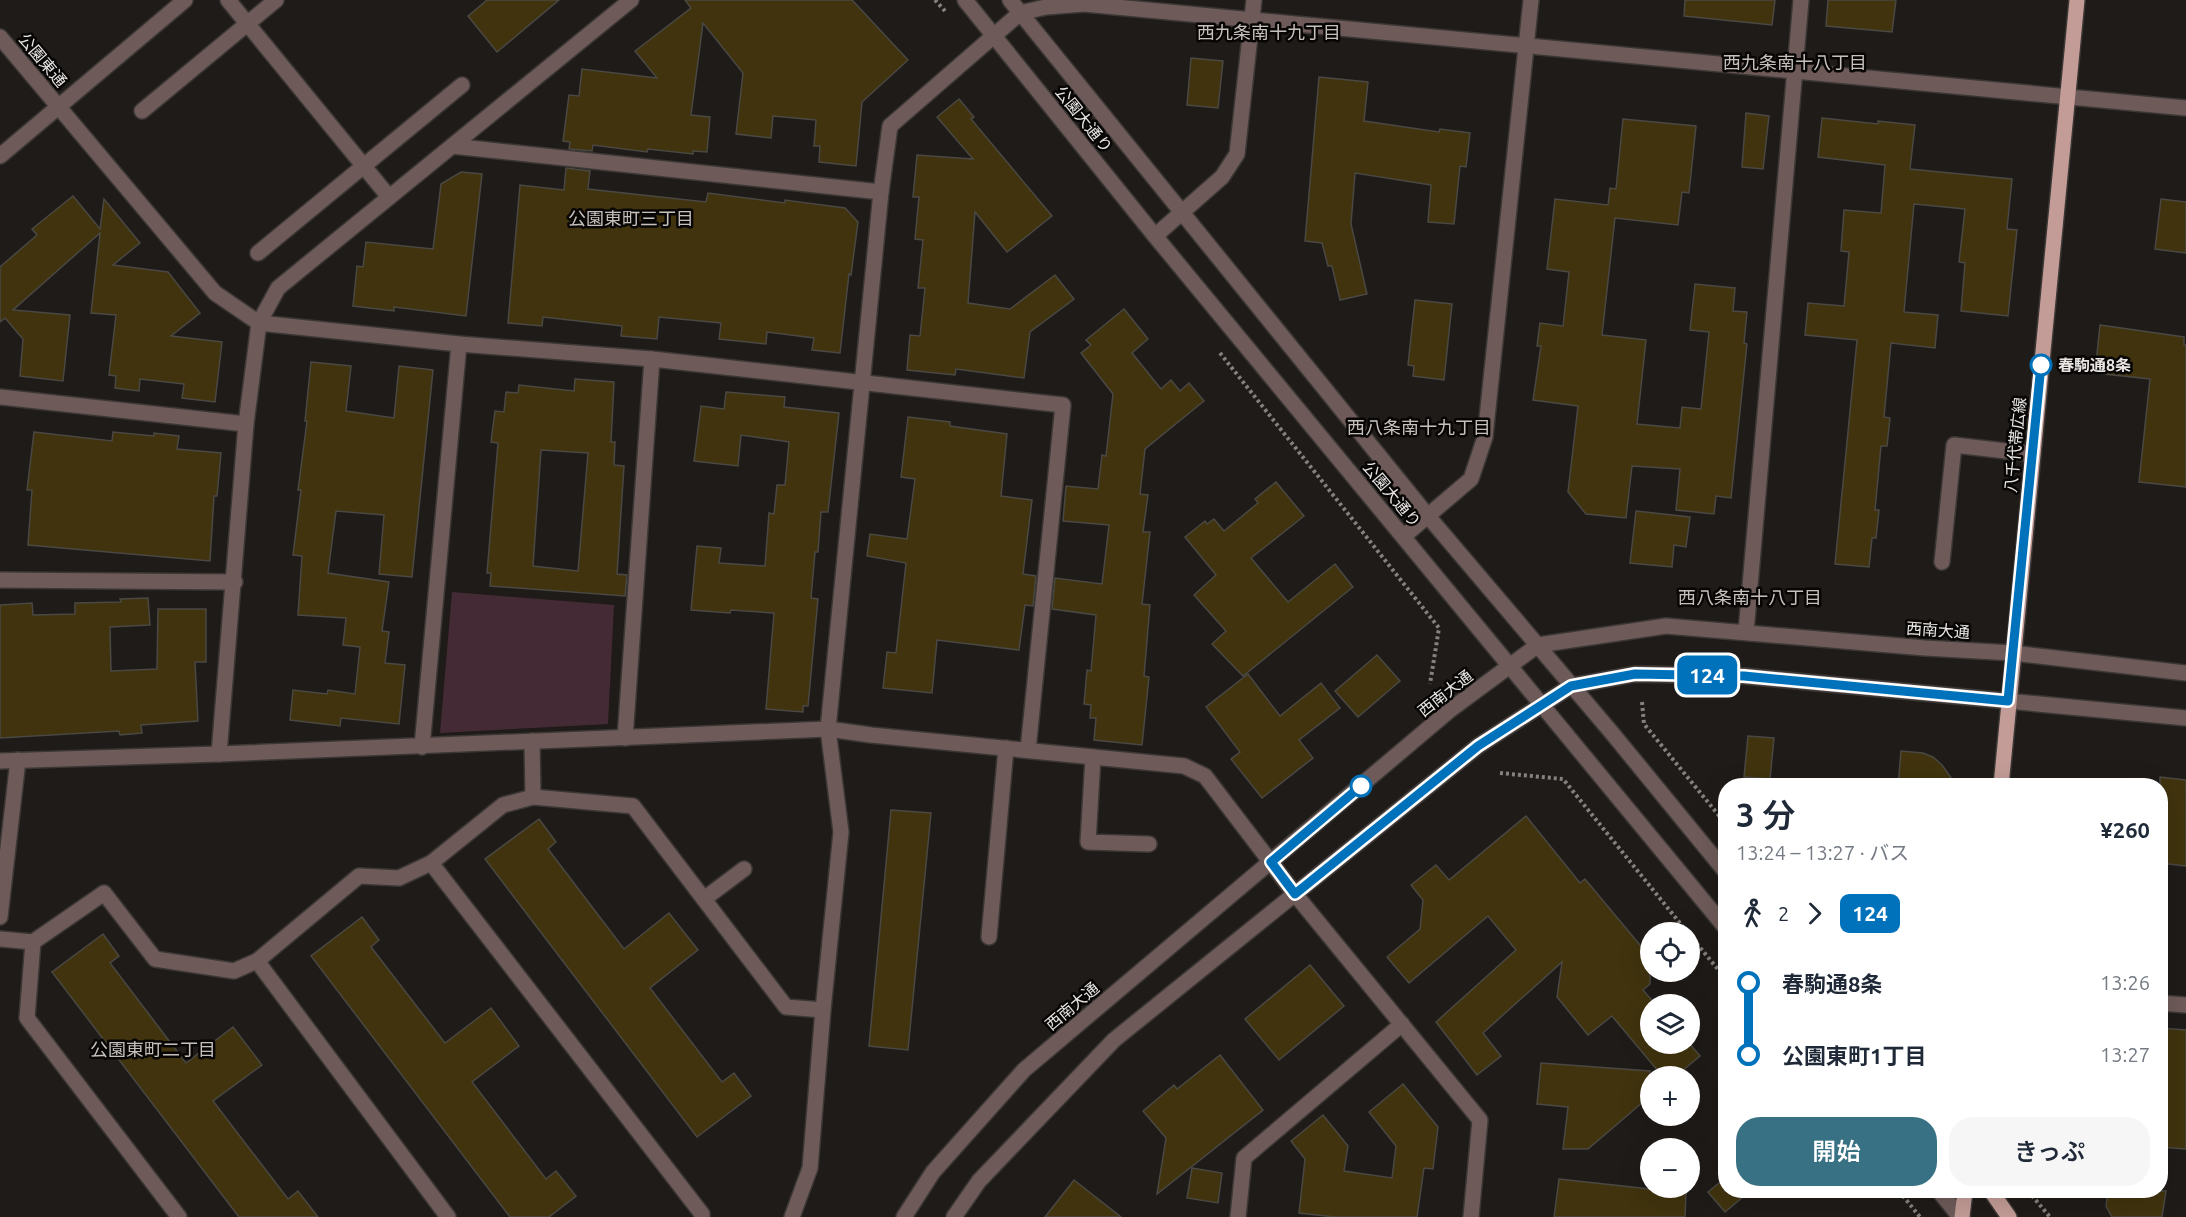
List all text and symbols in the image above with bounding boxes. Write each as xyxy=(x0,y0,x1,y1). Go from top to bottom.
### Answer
district label: 西九条南十九丁目 xyxy=(1197,22,1341,42)
street label: 公園東通 xyxy=(16,30,70,90)
district label: 西九条南十八丁目 xyxy=(1723,52,1867,72)
street label: 公園大通り xyxy=(1052,82,1116,156)
district label: 公園東町三丁目 xyxy=(568,208,694,228)
marker: 春駒通8条 xyxy=(2030,354,2052,376)
place label: 春駒通8条 xyxy=(2058,356,2131,374)
street label: 八千代帯広線 xyxy=(2001,396,2029,494)
district label: 西八条南十九丁目 xyxy=(1347,417,1491,437)
street label: 公園大通り xyxy=(1359,458,1425,530)
district label: 西八条南十八丁目 xyxy=(1678,587,1822,607)
street label: 西南大通 xyxy=(1905,619,1971,641)
line badge: 124 xyxy=(1672,656,1742,694)
text: 124 xyxy=(1689,663,1725,687)
street label: 西南大通 xyxy=(1414,666,1476,720)
unlabelled marker xyxy=(1350,775,1372,797)
text: 3 分 xyxy=(1736,796,1795,833)
text: ¥260 xyxy=(2100,817,2150,842)
text: 13:24 – 13:27 · バス xyxy=(1736,841,1909,864)
icon: walk xyxy=(1736,897,1769,930)
icon: forward xyxy=(1798,897,1831,930)
text: 124 xyxy=(1852,901,1888,925)
text: 2 xyxy=(1778,902,1789,925)
map controls xyxy=(1640,922,1700,1198)
button: locate xyxy=(1640,922,1700,982)
text: 春駒通8条 xyxy=(1782,971,1882,996)
text: 13:26 xyxy=(2100,971,2150,994)
street label: 西南大通 xyxy=(1042,979,1102,1033)
button: layers xyxy=(1640,994,1700,1054)
district label: 公園東町二丁目 xyxy=(90,1039,216,1059)
text: 公園東町1丁目 xyxy=(1782,1043,1926,1068)
text: 13:27 xyxy=(2100,1043,2150,1066)
button: + xyxy=(1640,1066,1700,1126)
button: 開始 xyxy=(1736,1117,1937,1186)
button: きっぷ xyxy=(1949,1117,2150,1186)
button: − xyxy=(1640,1138,1700,1198)

